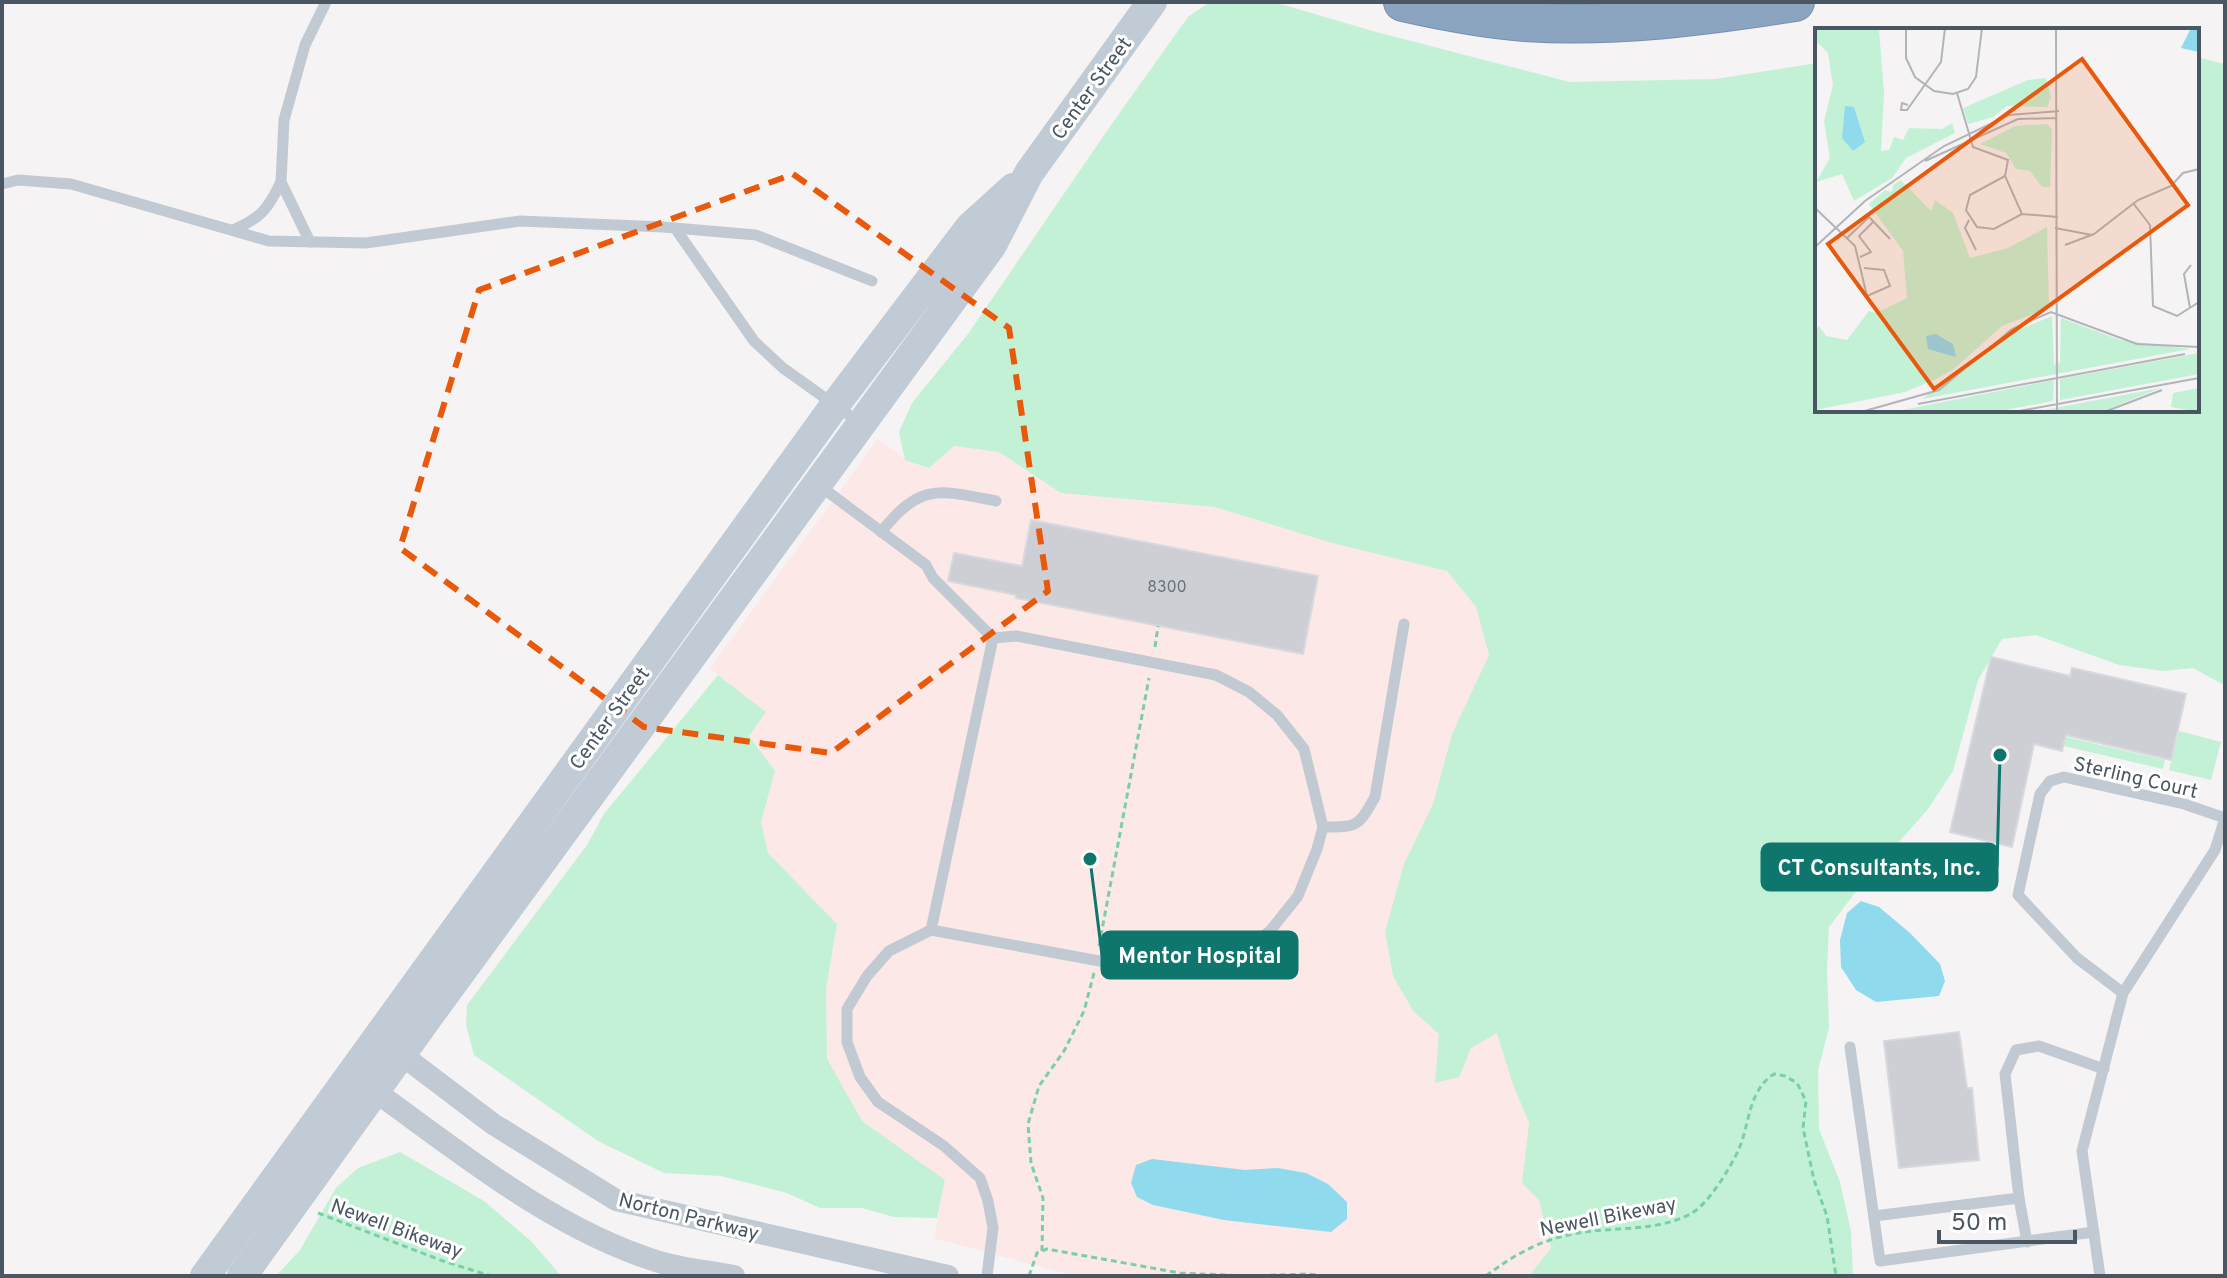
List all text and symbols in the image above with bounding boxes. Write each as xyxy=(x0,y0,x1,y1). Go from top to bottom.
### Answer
inset map xyxy=(1815,28,2199,412)
street label: Center Street xyxy=(1047,33,1139,146)
house number: 8300 xyxy=(1147,578,1187,598)
street label: Center Street xyxy=(565,663,657,776)
street label: Sterling Court xyxy=(2071,752,2200,806)
callout: CT Consultants, Inc. xyxy=(1762,844,1997,890)
text: CT Consultants, Inc. xyxy=(1778,856,1980,883)
callout: Mentor Hospital xyxy=(1102,932,1297,978)
text: Mentor Hospital xyxy=(1118,944,1282,971)
street label: Norton Parkway xyxy=(616,1188,761,1248)
street label: Newell Bikeway xyxy=(1538,1192,1679,1244)
street label: Newell Bikeway xyxy=(327,1194,466,1266)
scale bar xyxy=(1939,1194,2075,1244)
text: 50 m xyxy=(1951,1209,2007,1239)

